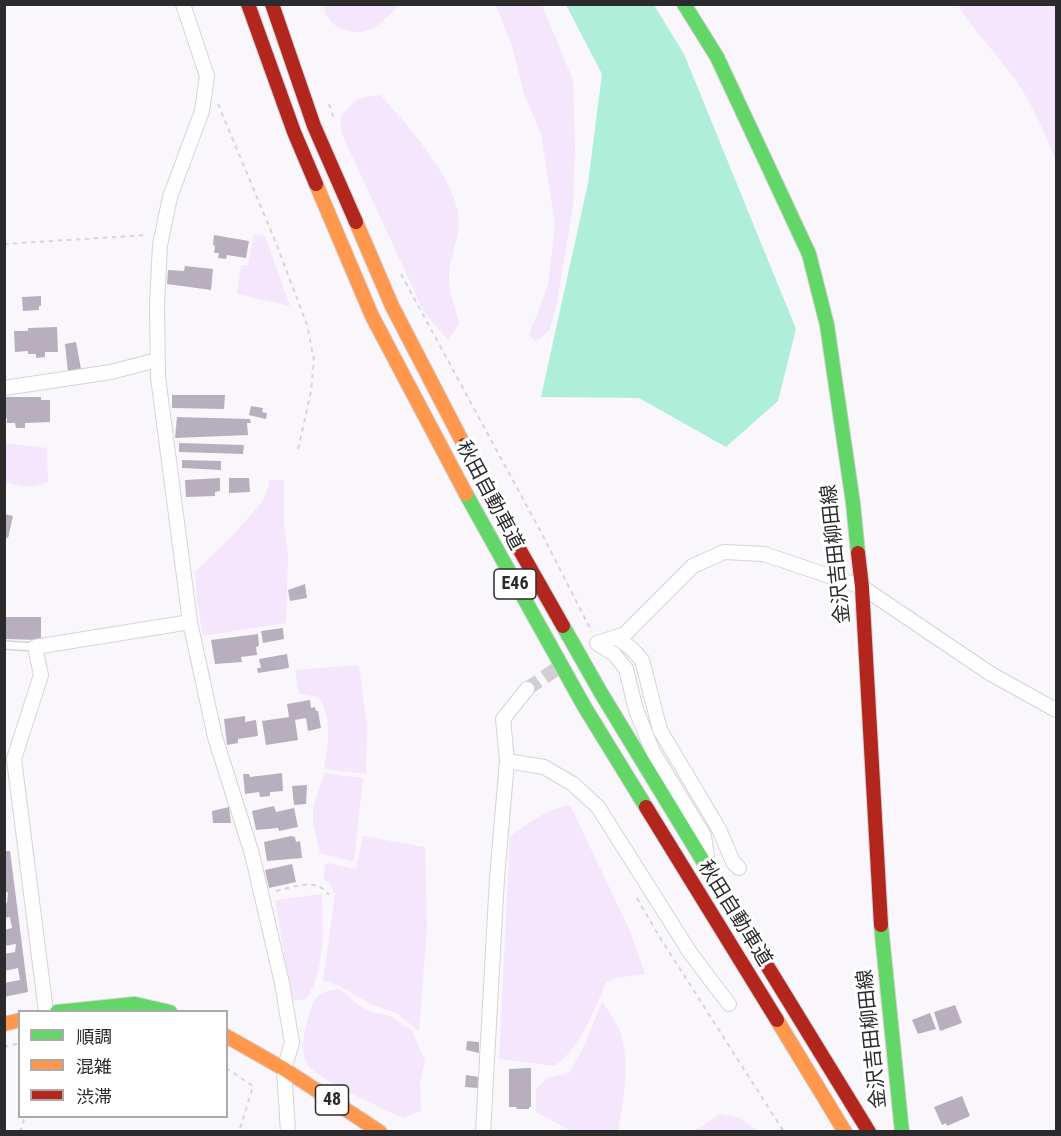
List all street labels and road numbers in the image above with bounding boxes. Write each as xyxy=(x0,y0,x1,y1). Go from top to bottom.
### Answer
street label: 秋田自動車道 xyxy=(450,437,528,555)
street label: 金沢吉田柳田線 xyxy=(818,483,856,625)
road number: E46 xyxy=(494,569,536,599)
street label: 秋田自動車道 xyxy=(692,857,776,971)
street label: 金沢吉田柳田線 xyxy=(854,968,892,1110)
road number: 48 xyxy=(316,1085,348,1115)

